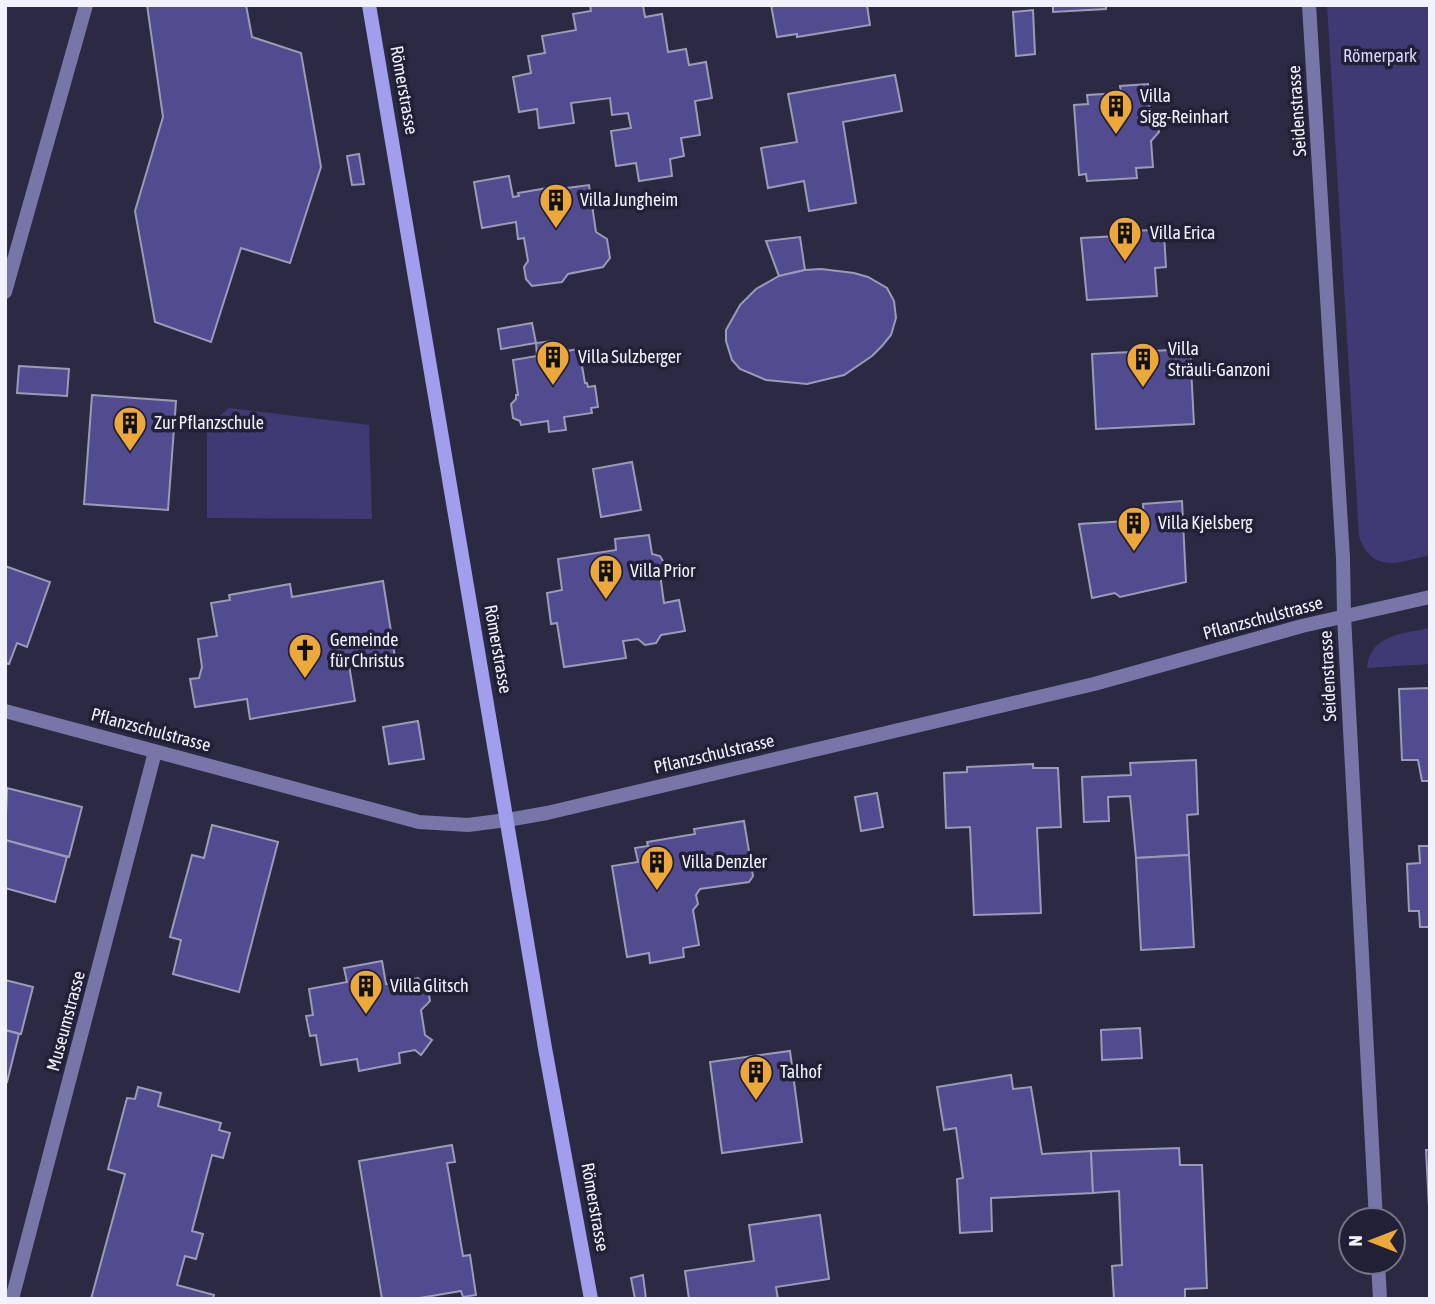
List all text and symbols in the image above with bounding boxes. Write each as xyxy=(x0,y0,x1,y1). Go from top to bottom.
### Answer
street label: Römerstrasse xyxy=(386,44,423,136)
park label: Römerpark xyxy=(1343,45,1417,66)
street label: Seidenstrasse xyxy=(1283,65,1310,157)
place label: Villa Sigg-Reinhart xyxy=(1140,85,1229,127)
building icon: Villa Sigg-Reinhart xyxy=(1097,87,1135,136)
building icon: Villa Jungheim xyxy=(537,181,575,230)
place label: Villa Jungheim xyxy=(580,189,678,210)
building icon: Villa Erica xyxy=(1106,214,1144,263)
place label: Villa Erica xyxy=(1150,222,1215,243)
building icon: Villa Sulzberger xyxy=(534,338,572,387)
place label: Villa Sträuli-Ganzoni xyxy=(1168,338,1270,380)
building icon: Villa Sträuli-Ganzoni xyxy=(1124,340,1162,389)
place label: Villa Sulzberger xyxy=(578,346,682,367)
building icon: Zur Pflanzschule xyxy=(111,404,149,453)
place label: Zur Pflanzschule xyxy=(154,412,264,433)
building icon: Villa Kjelsberg xyxy=(1115,504,1153,553)
place label: Villa Kjelsberg xyxy=(1158,512,1253,533)
building icon: Villa Prior xyxy=(587,552,625,601)
place label: Villa Prior xyxy=(630,560,696,581)
street label: Pflanzschulstrasse xyxy=(1201,591,1325,644)
street label: Römerstrasse xyxy=(480,603,517,695)
place label: Gemeinde für Christus xyxy=(330,629,404,671)
street label: Seidenstrasse xyxy=(1315,630,1340,722)
church icon: Gemeinde für Christus xyxy=(286,631,324,680)
street label: Pflanzschulstrasse xyxy=(89,703,213,756)
street label: Pflanzschulstrasse xyxy=(652,729,776,778)
building icon: Villa Denzler xyxy=(638,843,676,892)
place label: Villa Denzler xyxy=(682,851,768,872)
building icon: Villa Glitsch xyxy=(347,967,385,1016)
street label: Museumstrasse xyxy=(42,969,89,1073)
place label: Villa Glitsch xyxy=(390,975,469,996)
building icon: Talhof xyxy=(737,1053,775,1102)
place label: Talhof xyxy=(780,1061,822,1082)
street label: Römerstrasse xyxy=(577,1161,614,1253)
north arrow xyxy=(1337,1206,1407,1276)
text: N xyxy=(1344,1235,1366,1247)

